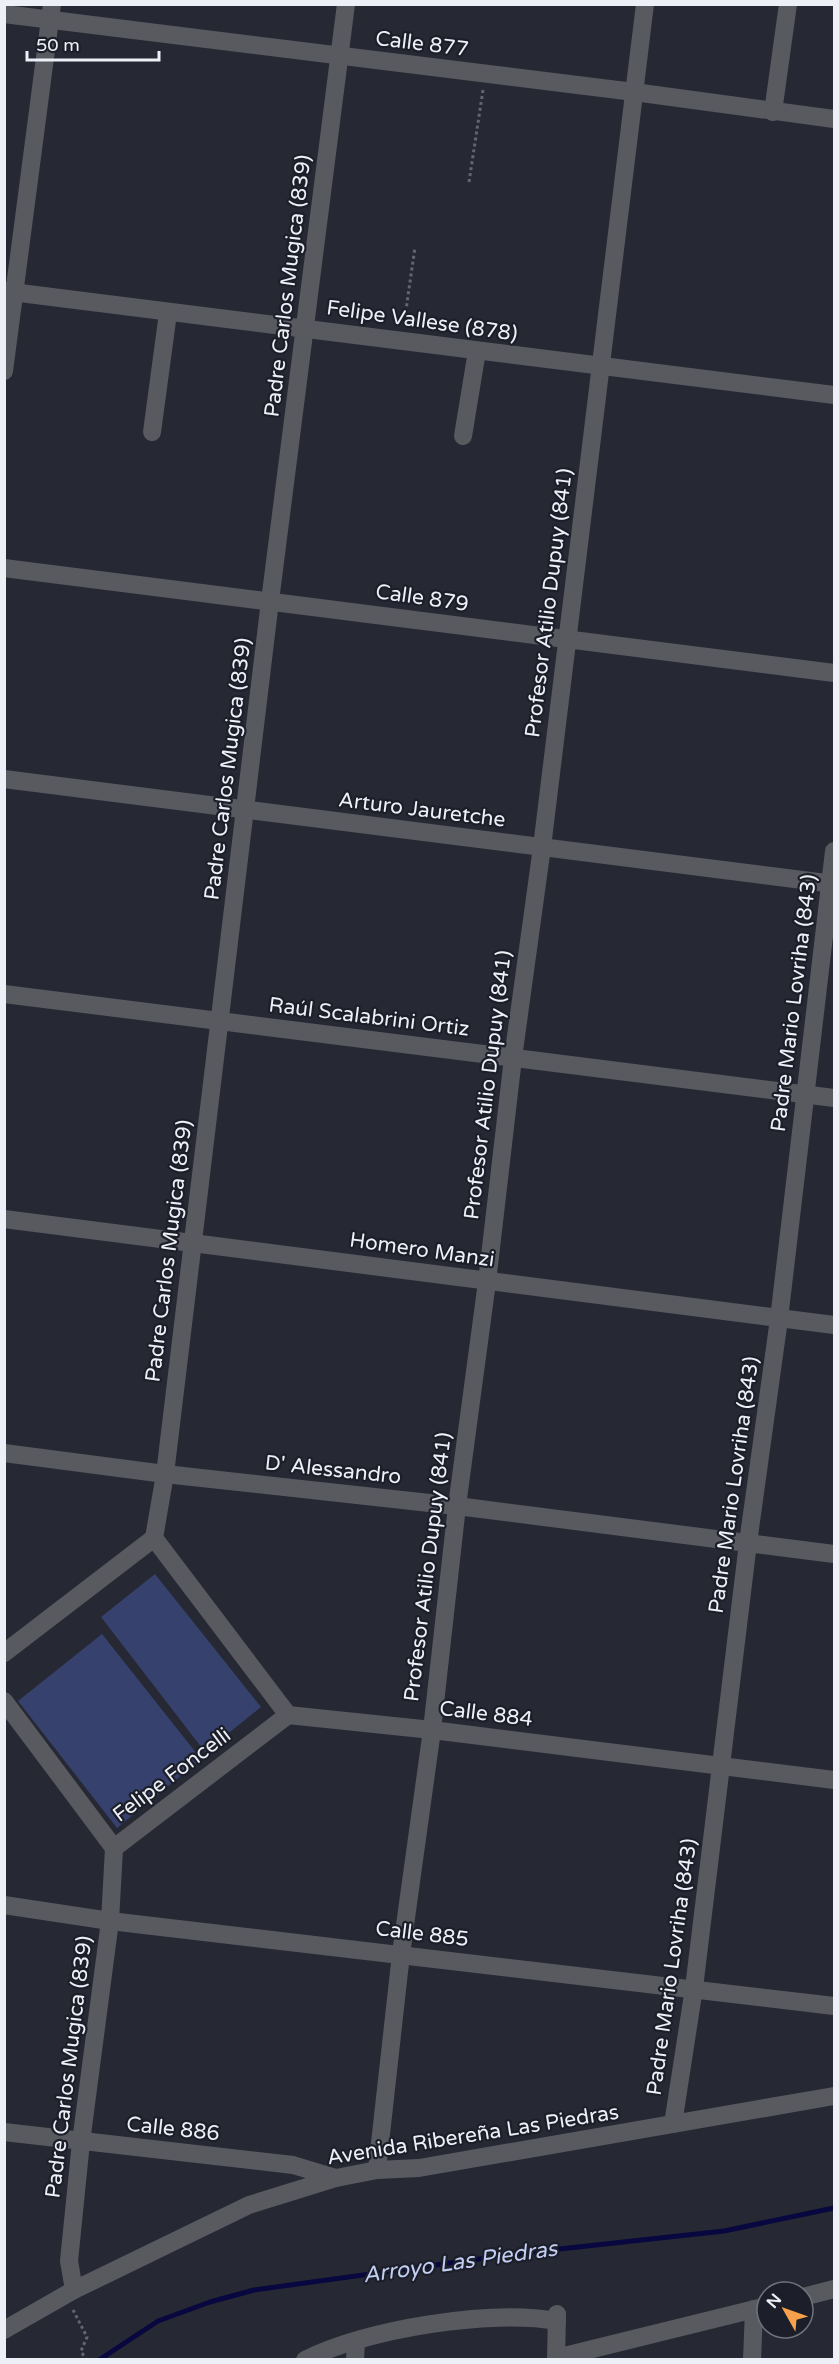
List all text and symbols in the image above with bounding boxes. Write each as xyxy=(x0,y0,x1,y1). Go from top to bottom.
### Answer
scale bar xyxy=(27,24,159,62)
street label: Calle 877 xyxy=(374,26,470,62)
text: 50 m xyxy=(36,34,80,56)
street label: Padre Carlos Mugica (839) xyxy=(260,153,316,419)
street label: Felipe Vallese (878) xyxy=(325,295,519,347)
street label: Profesor Atilio Dupuy (841) xyxy=(520,467,578,739)
street label: Calle 879 xyxy=(374,579,470,617)
street label: Padre Carlos Mugica (839) xyxy=(200,636,256,902)
street label: Arturo Jauretche xyxy=(337,787,507,833)
street label: Padre Mario Lovriha (843) xyxy=(766,873,822,1133)
street label: Profesor Atilio Dupuy (841) xyxy=(459,949,517,1221)
street label: Raúl Scalabrini Ortiz xyxy=(267,992,471,1042)
street label: Padre Carlos Mugica (839) xyxy=(141,1118,197,1384)
street label: Homero Manzi xyxy=(348,1227,496,1273)
street label: Padre Mario Lovriha (843) xyxy=(704,1355,764,1615)
street label: Profesor Atilio Dupuy (841) xyxy=(399,1431,457,1703)
street label: D' Alessandro xyxy=(264,1450,402,1490)
street label: Calle 884 xyxy=(438,1696,534,1732)
street label: Felipe Foncelli xyxy=(108,1723,236,1827)
street label: Padre Mario Lovriha (843) xyxy=(642,1837,702,2097)
street label: Calle 885 xyxy=(374,1916,470,1952)
street label: Padre Carlos Mugica (839) xyxy=(41,1934,97,2200)
street label: Avenida Ribereña Las Piedras xyxy=(325,2100,621,2170)
street label: Calle 886 xyxy=(125,2112,221,2146)
water label: Arroyo Las Piedras xyxy=(361,2235,560,2289)
north arrow xyxy=(755,2280,815,2340)
text: N xyxy=(762,2290,786,2312)

